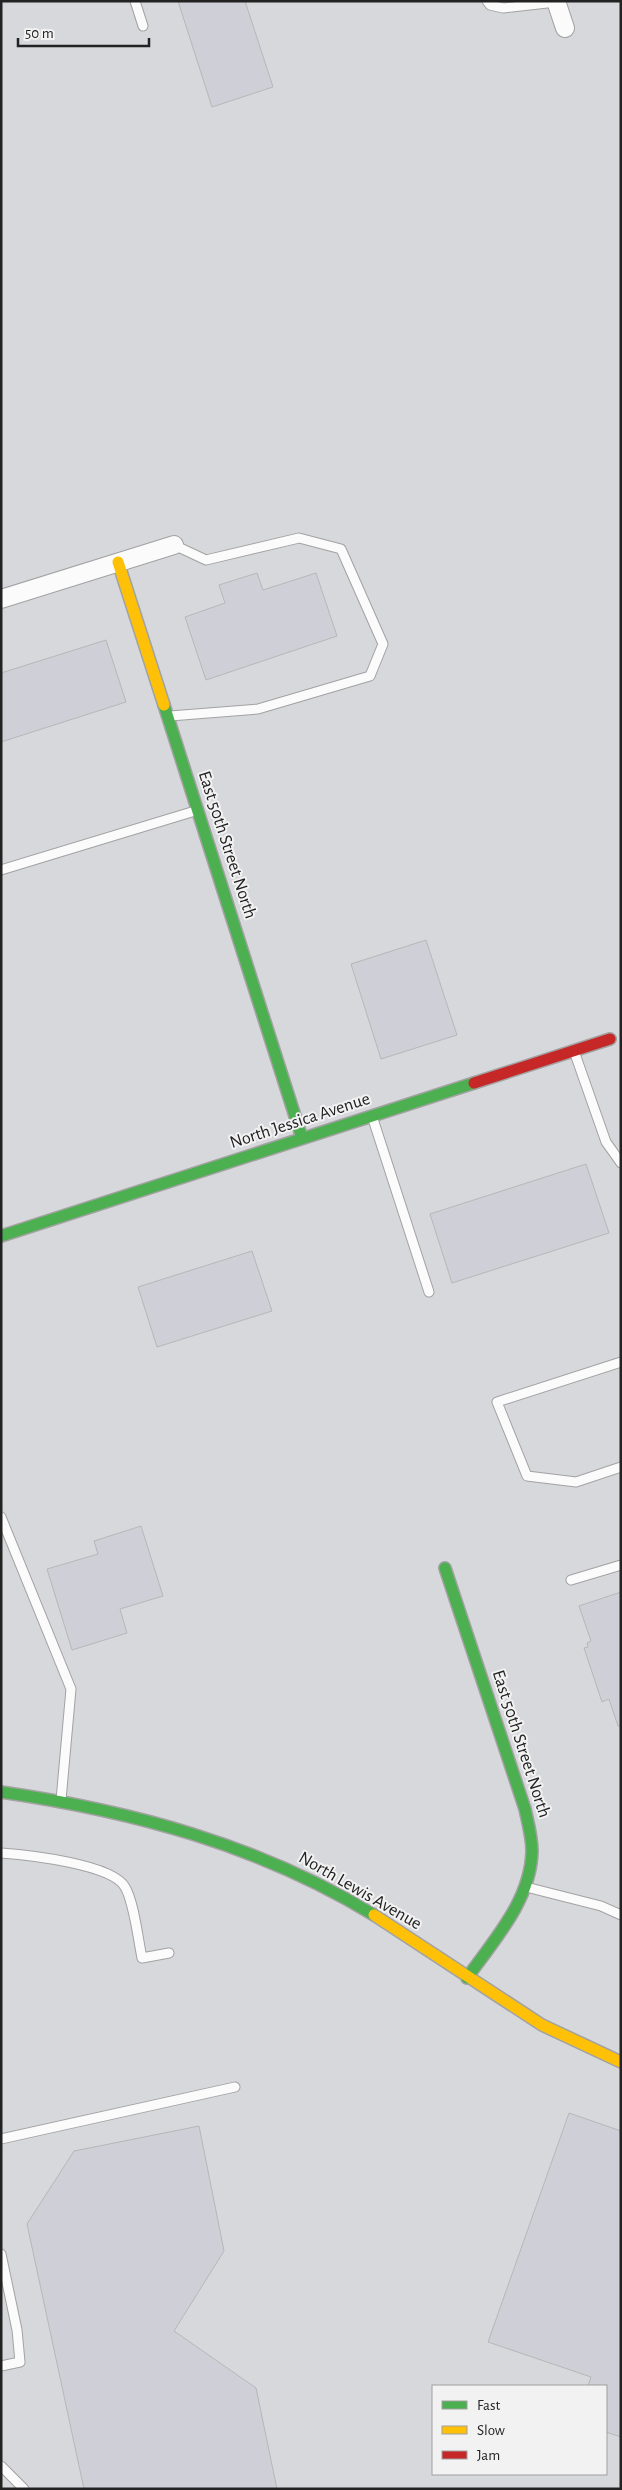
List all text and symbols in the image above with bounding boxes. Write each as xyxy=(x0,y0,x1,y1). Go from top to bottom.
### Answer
scale bar xyxy=(18,15,149,47)
text: 50 m xyxy=(25,26,54,41)
street label: East 50th Street North xyxy=(195,769,259,921)
street label: North Jessica Avenue xyxy=(228,1090,372,1152)
street label: East 50th Street North xyxy=(489,1668,553,1820)
street label: North Lewis Avenue xyxy=(295,1849,425,1933)
legend xyxy=(432,2385,607,2475)
text: Fast xyxy=(477,2398,501,2413)
text: Slow xyxy=(477,2423,505,2438)
text: Jam xyxy=(477,2448,500,2463)

